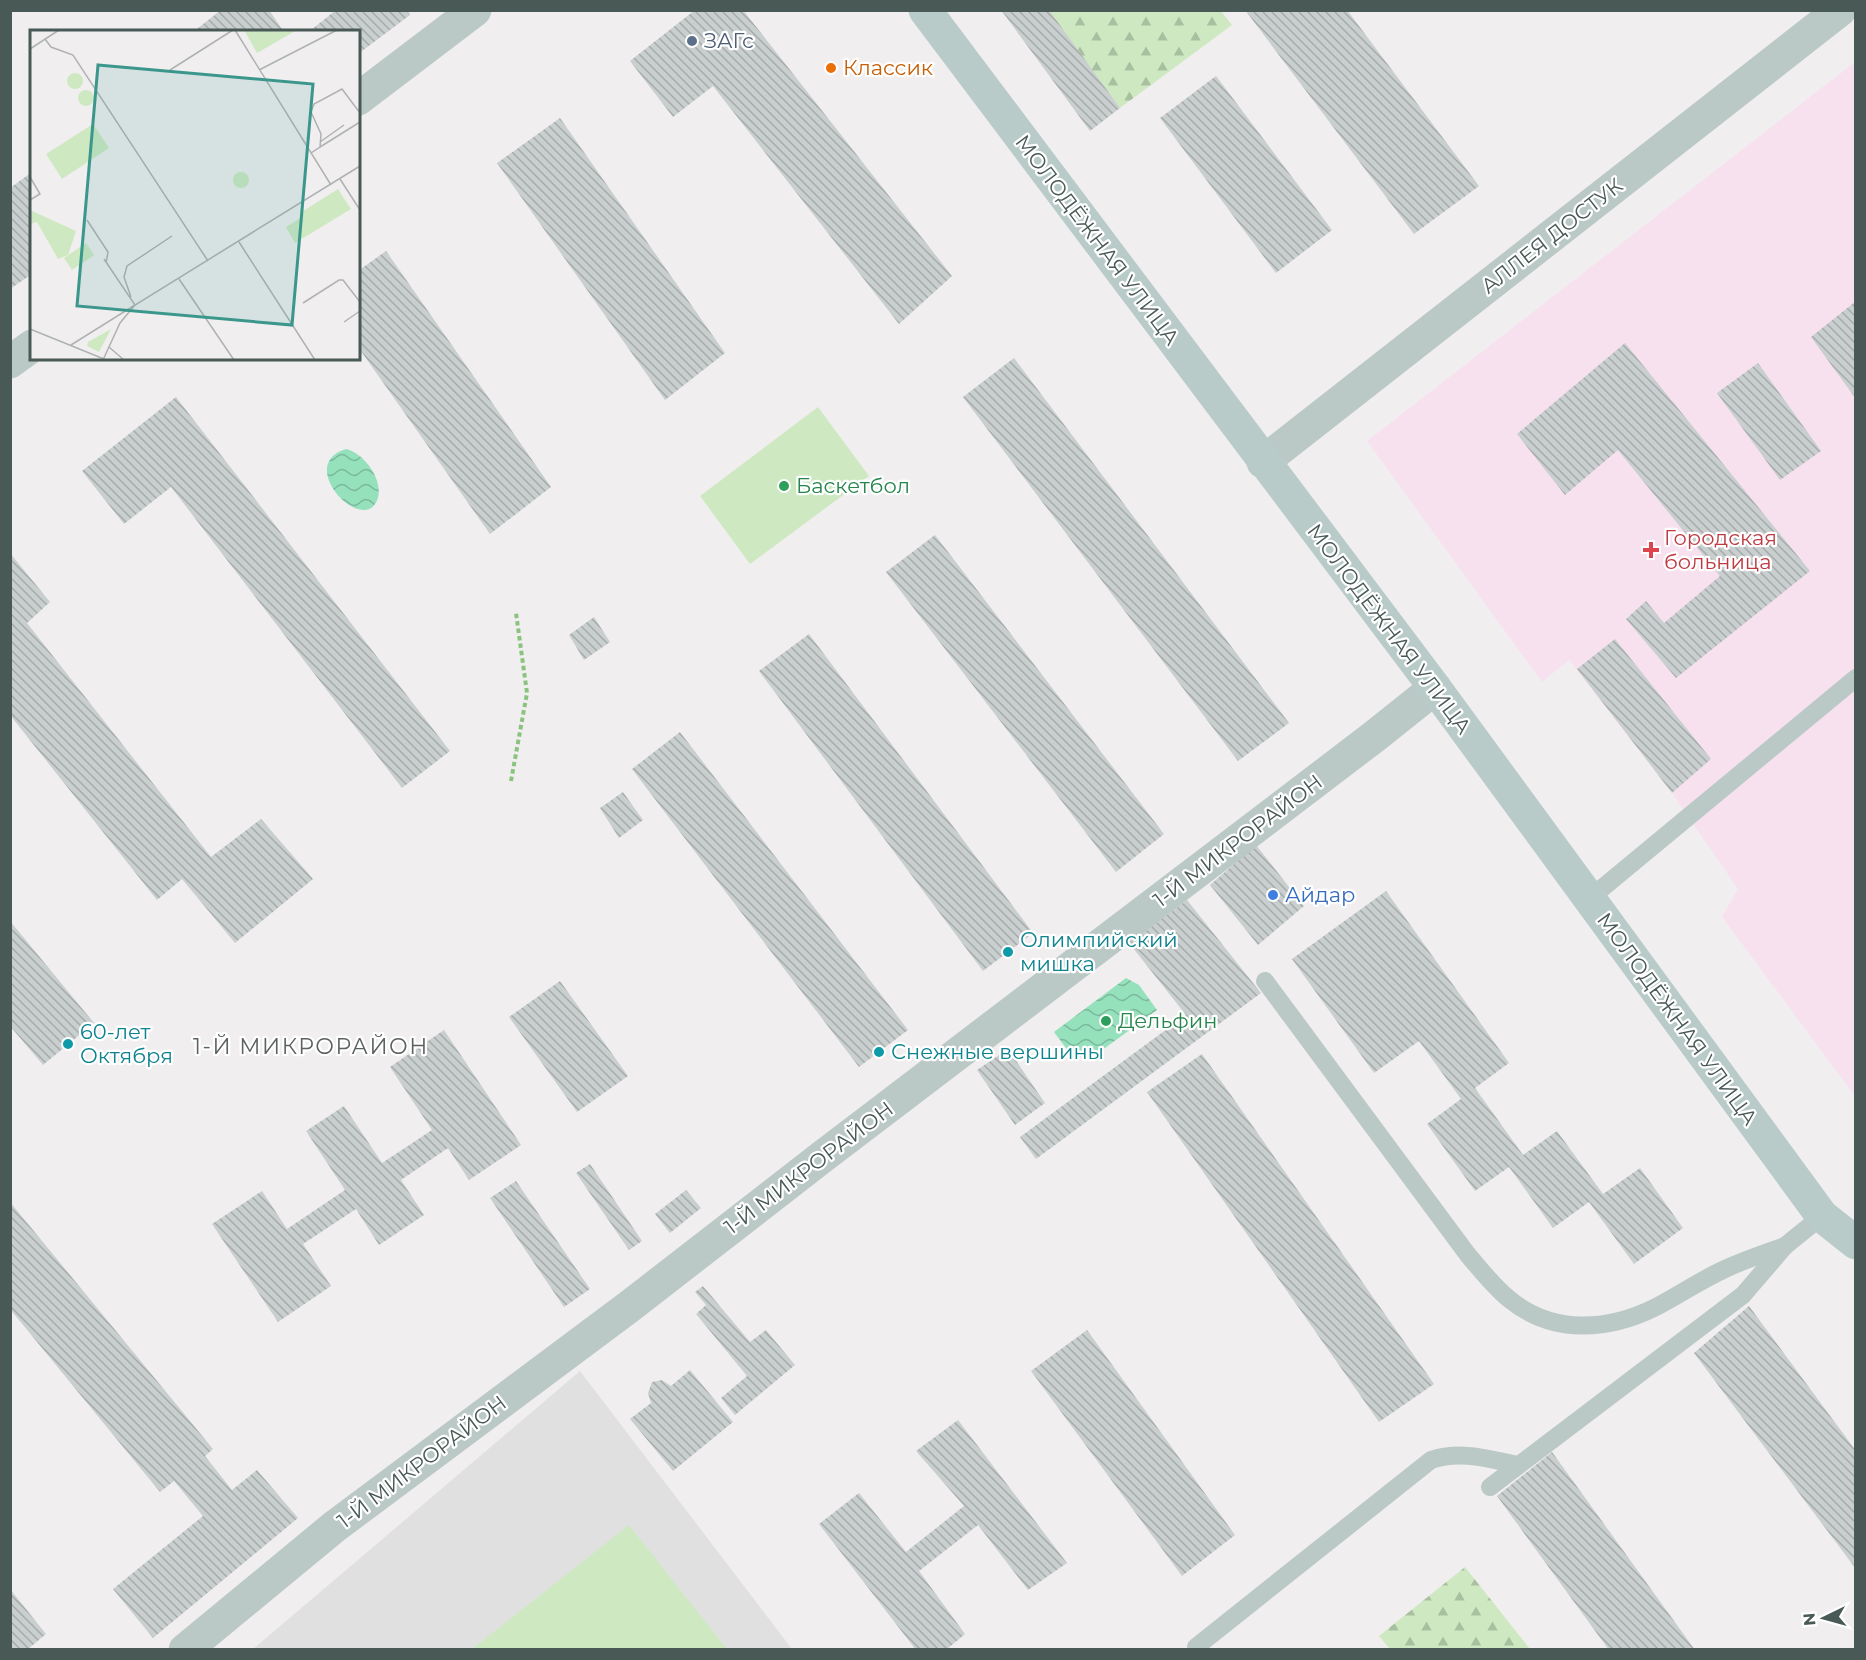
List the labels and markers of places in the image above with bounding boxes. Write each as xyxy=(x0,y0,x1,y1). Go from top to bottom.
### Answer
place label: ЗАГс xyxy=(704,28,754,53)
marker: ЗАГс xyxy=(685,34,699,48)
place label: Классик xyxy=(843,55,933,80)
marker: Классик xyxy=(824,61,838,75)
place label: Баскетбол xyxy=(796,473,910,498)
marker: Баскетбол xyxy=(777,479,791,493)
place label: Городская больница xyxy=(1664,525,1777,574)
marker: Городская больница xyxy=(1642,541,1660,559)
place label: Айдар xyxy=(1285,882,1355,907)
marker: Айдар xyxy=(1266,888,1280,902)
place label: Олимпийский мишка xyxy=(1020,927,1178,976)
marker: Олимпийский мишка xyxy=(1001,945,1015,959)
place label: Дельфин xyxy=(1118,1008,1217,1033)
marker: Дельфин xyxy=(1099,1014,1113,1028)
place label: 60-лет Октября xyxy=(80,1019,173,1068)
marker: 60-лет Октября xyxy=(61,1037,75,1051)
place label: Снежные вершины xyxy=(891,1039,1104,1064)
marker: Снежные вершины xyxy=(872,1045,886,1059)

